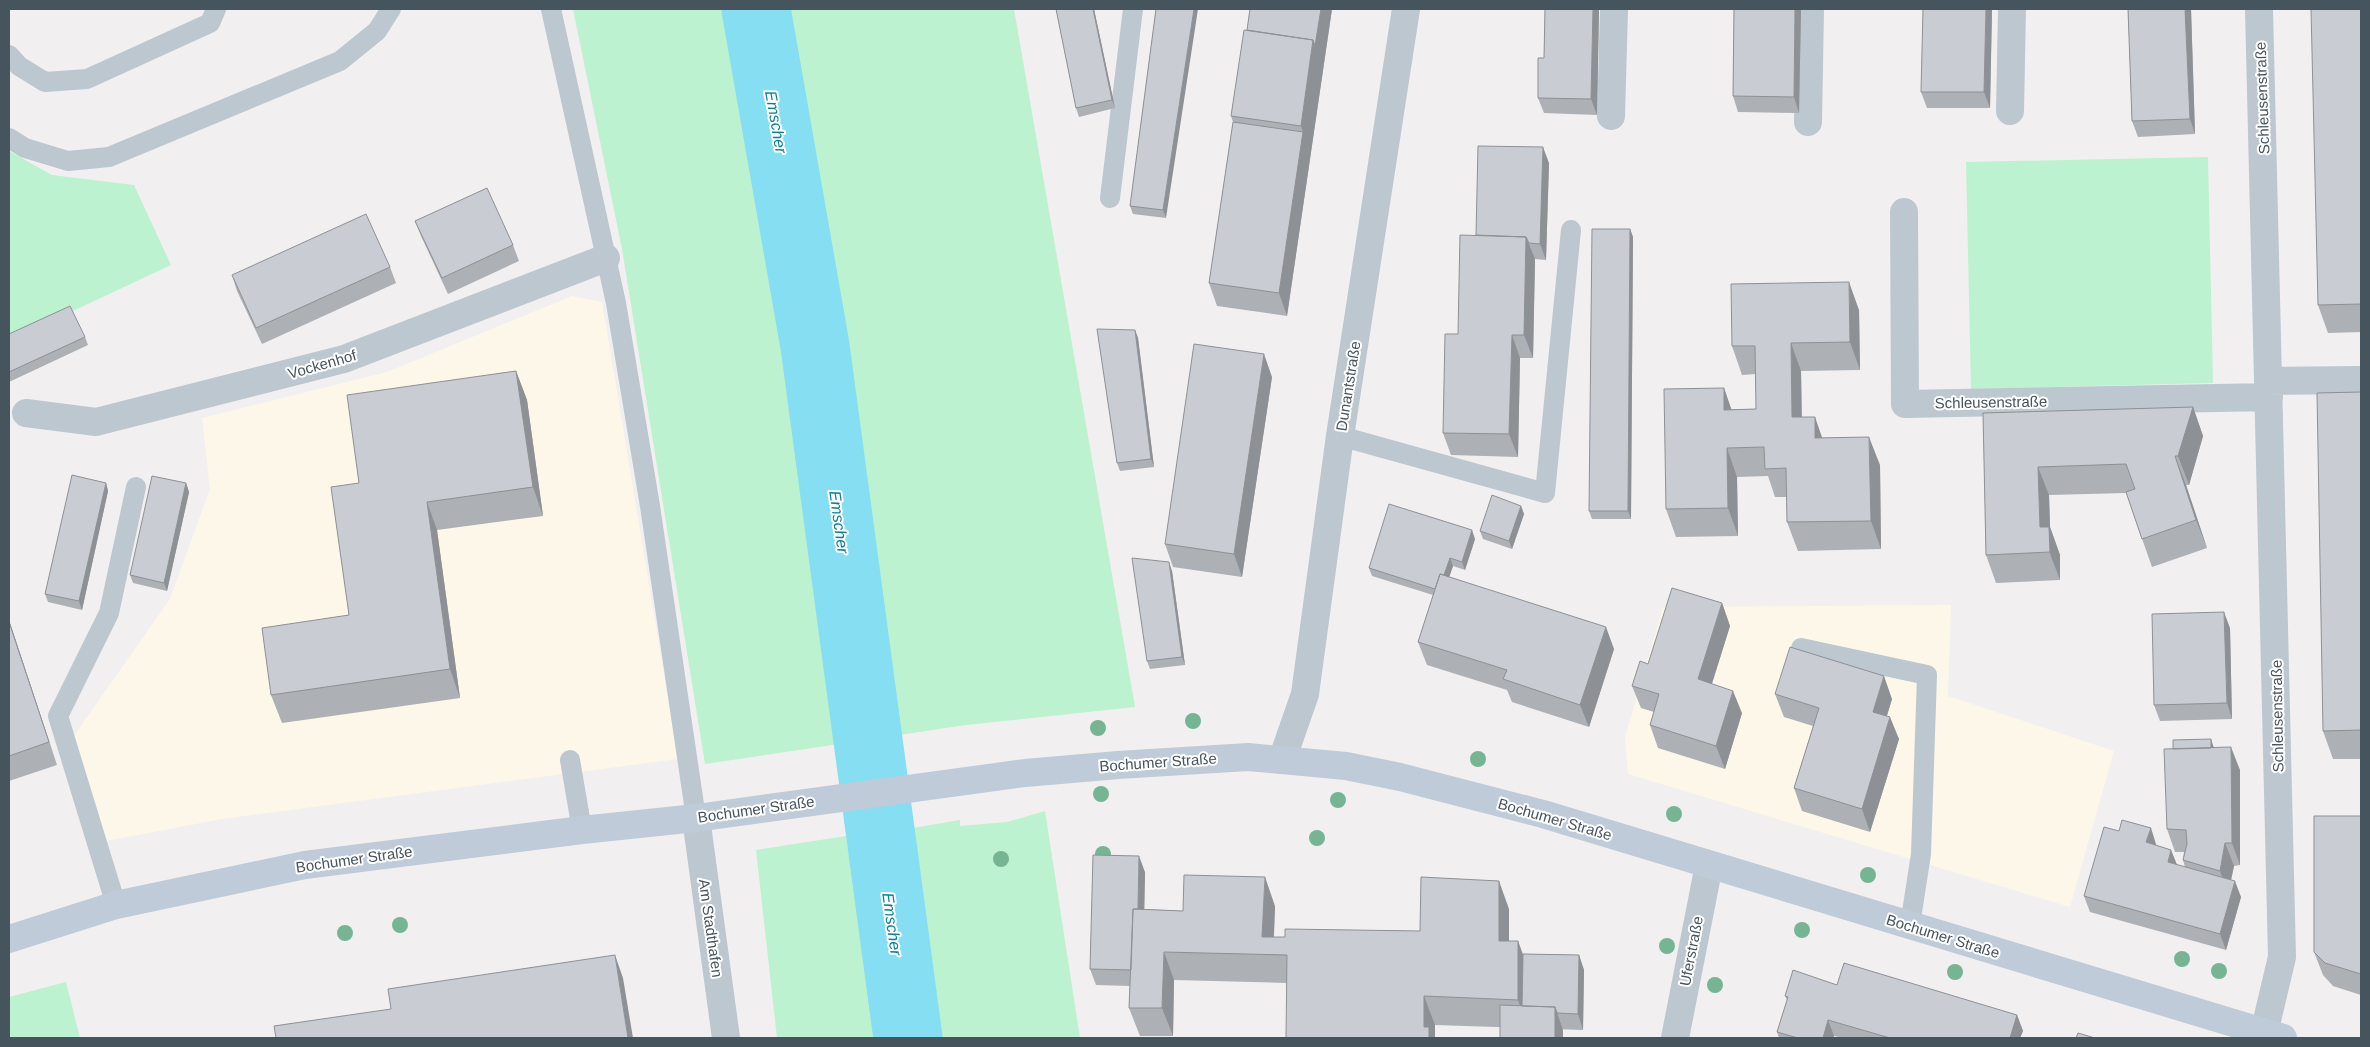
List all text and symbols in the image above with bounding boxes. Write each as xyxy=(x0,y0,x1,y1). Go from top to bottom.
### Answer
street label: Schleusenstraße xyxy=(2252,41,2272,155)
water label: Emscher xyxy=(762,89,790,155)
street label: Dunantstraße xyxy=(1332,340,1364,432)
street label: Vockenhof xyxy=(286,346,359,382)
street label: Schleusenstraße xyxy=(1935,393,2047,411)
water label: Emscher xyxy=(826,490,852,555)
street label: Schleusenstraße xyxy=(2268,660,2286,772)
street label: Bochumer Straße xyxy=(1099,749,1217,775)
street label: Bochumer Straße xyxy=(697,792,815,826)
street label: Bochumer Straße xyxy=(1496,795,1614,843)
street label: Bochumer Straße xyxy=(295,842,413,876)
street label: Am Stadthafen xyxy=(696,878,726,978)
water label: Emscher xyxy=(879,892,905,957)
street label: Bochumer Straße xyxy=(1884,911,2002,961)
street label: Uferstraße xyxy=(1676,915,1706,987)

